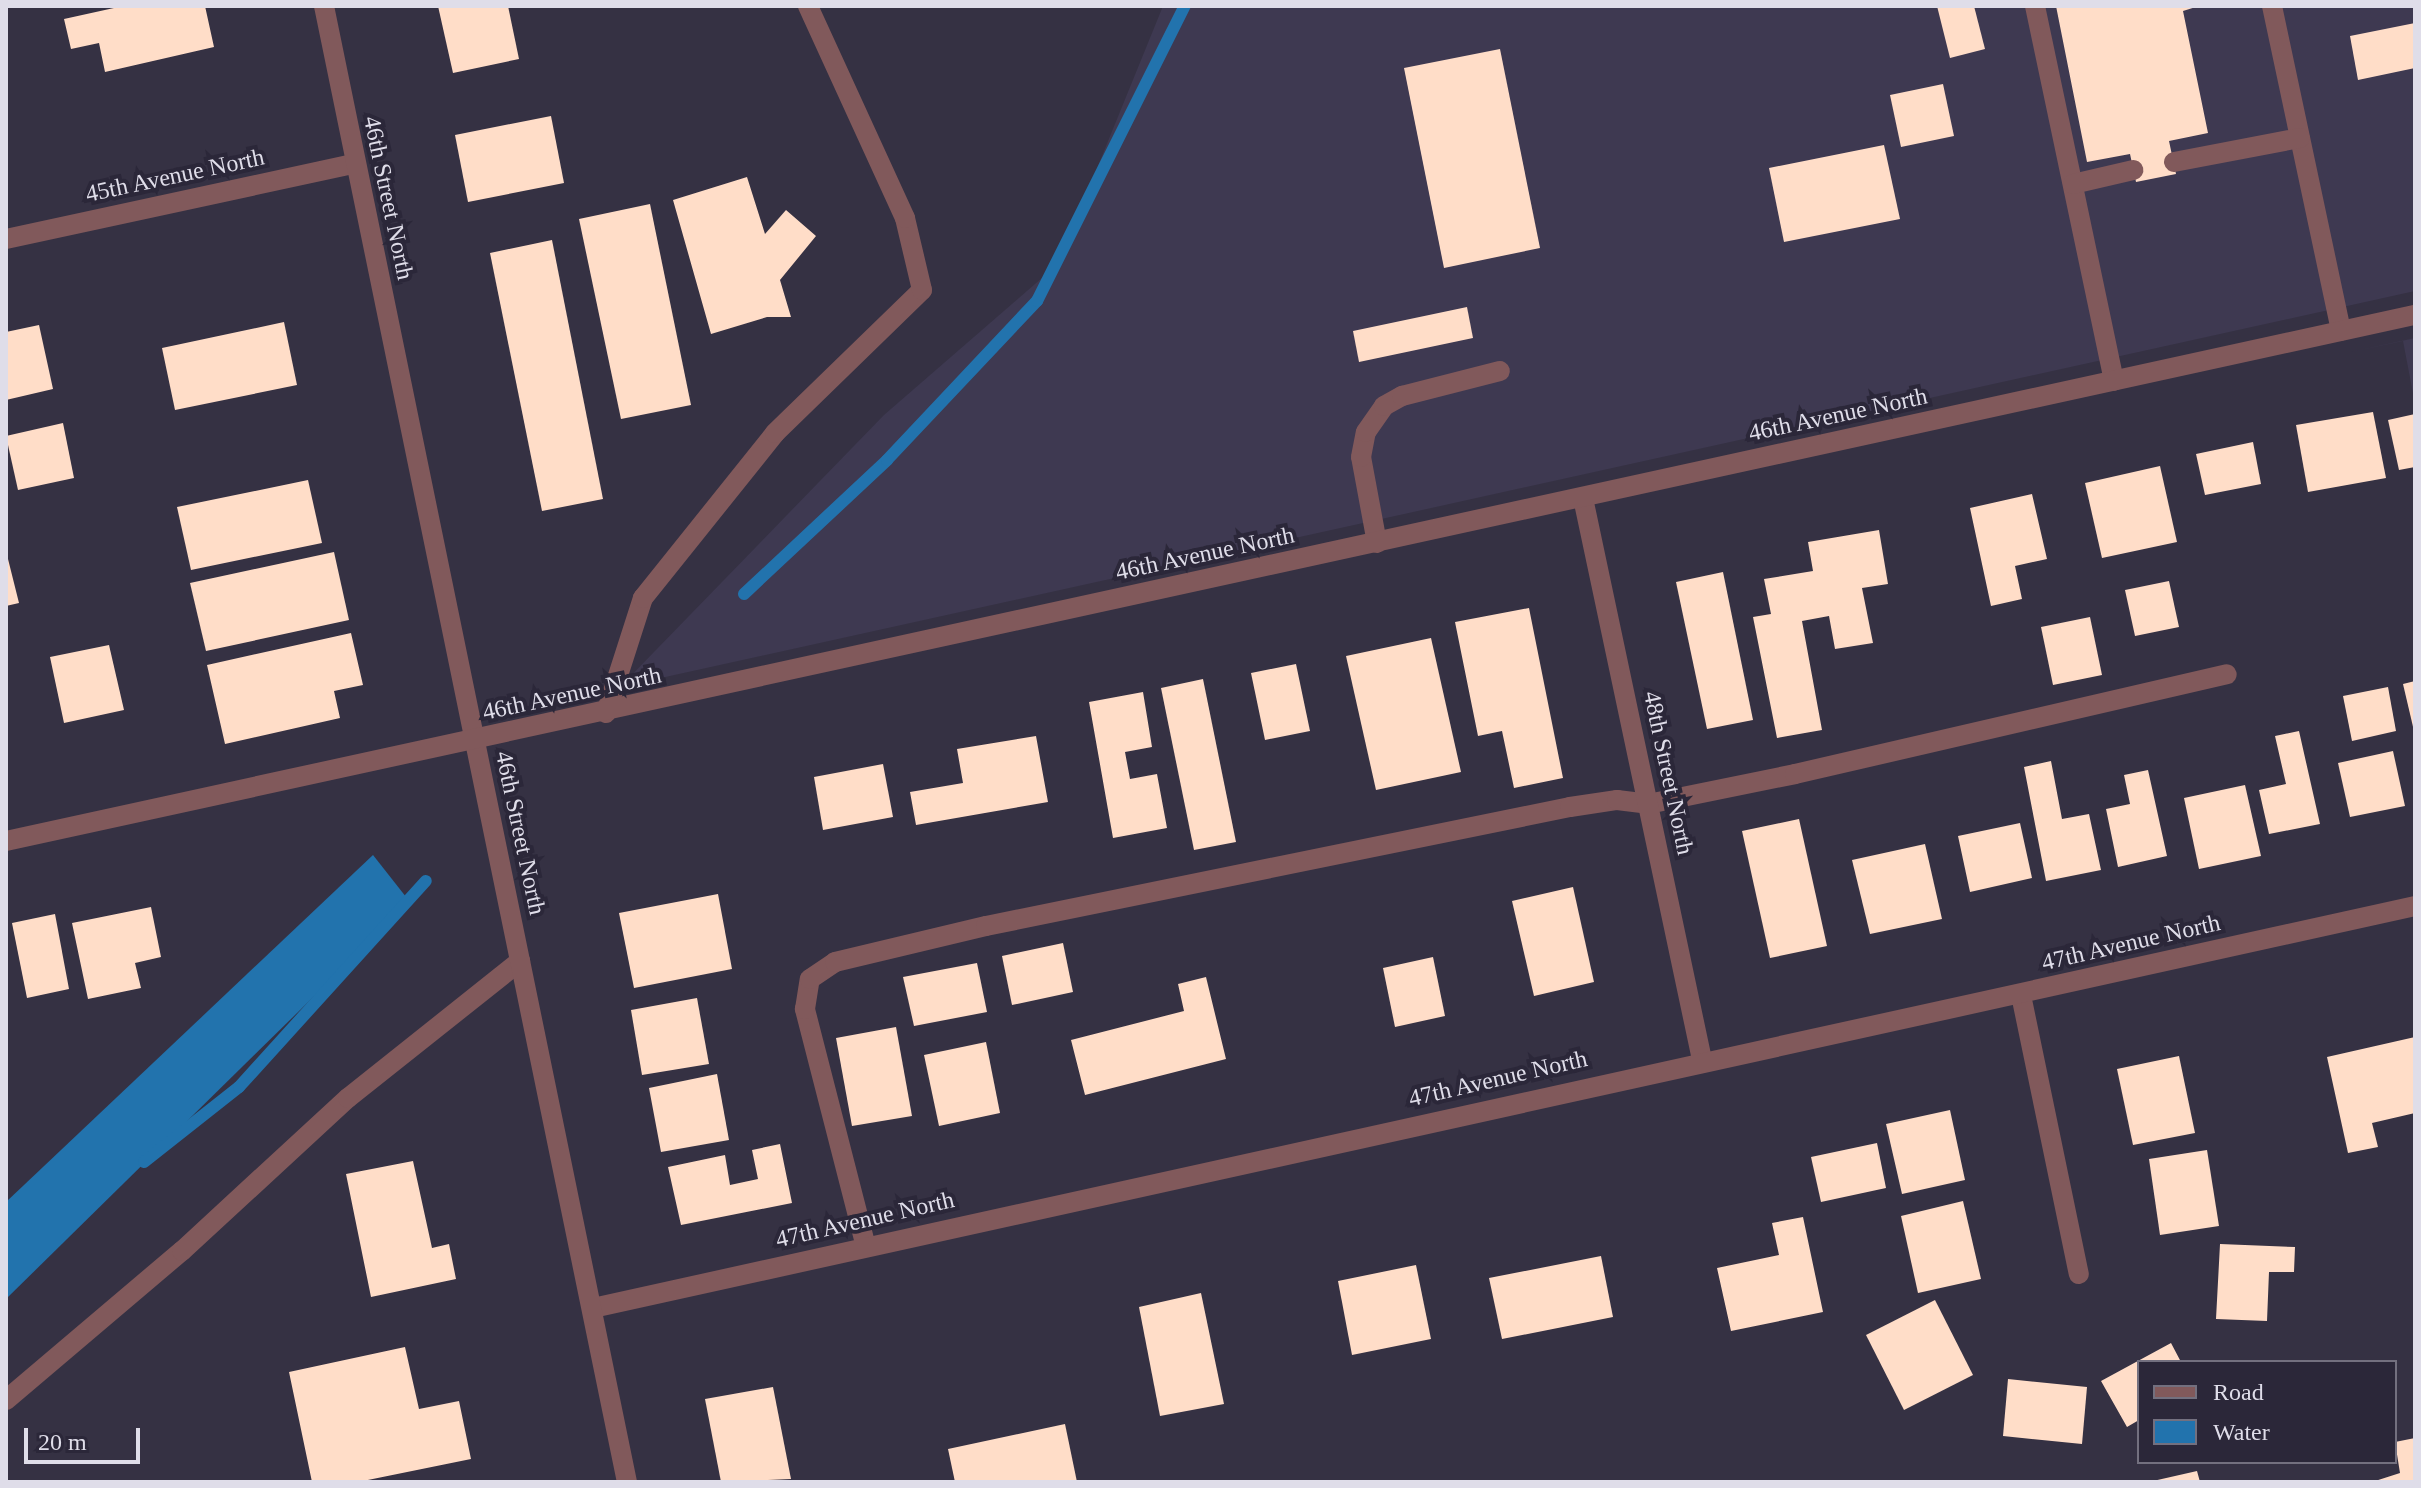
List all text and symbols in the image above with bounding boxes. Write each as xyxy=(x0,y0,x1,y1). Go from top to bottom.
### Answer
street label: 46th Street North xyxy=(357,114,419,282)
street label: 45th Avenue North xyxy=(82,143,268,209)
street label: 46th Avenue North xyxy=(1745,382,1931,448)
street label: 46th Avenue North xyxy=(1112,521,1298,587)
street label: 46th Avenue North xyxy=(479,661,665,727)
street label: 48th Street North xyxy=(1637,689,1699,857)
street label: 46th Street North xyxy=(489,749,551,917)
street label: 47th Avenue North xyxy=(2038,908,2224,978)
street label: 47th Avenue North xyxy=(1405,1044,1591,1114)
street label: 47th Avenue North xyxy=(772,1185,958,1255)
legend xyxy=(2137,1360,2397,1464)
text: Road xyxy=(2213,1379,2264,1405)
scale bar xyxy=(28,1412,144,1462)
text: Water xyxy=(2213,1419,2270,1445)
text: 20 m xyxy=(38,1429,87,1455)

